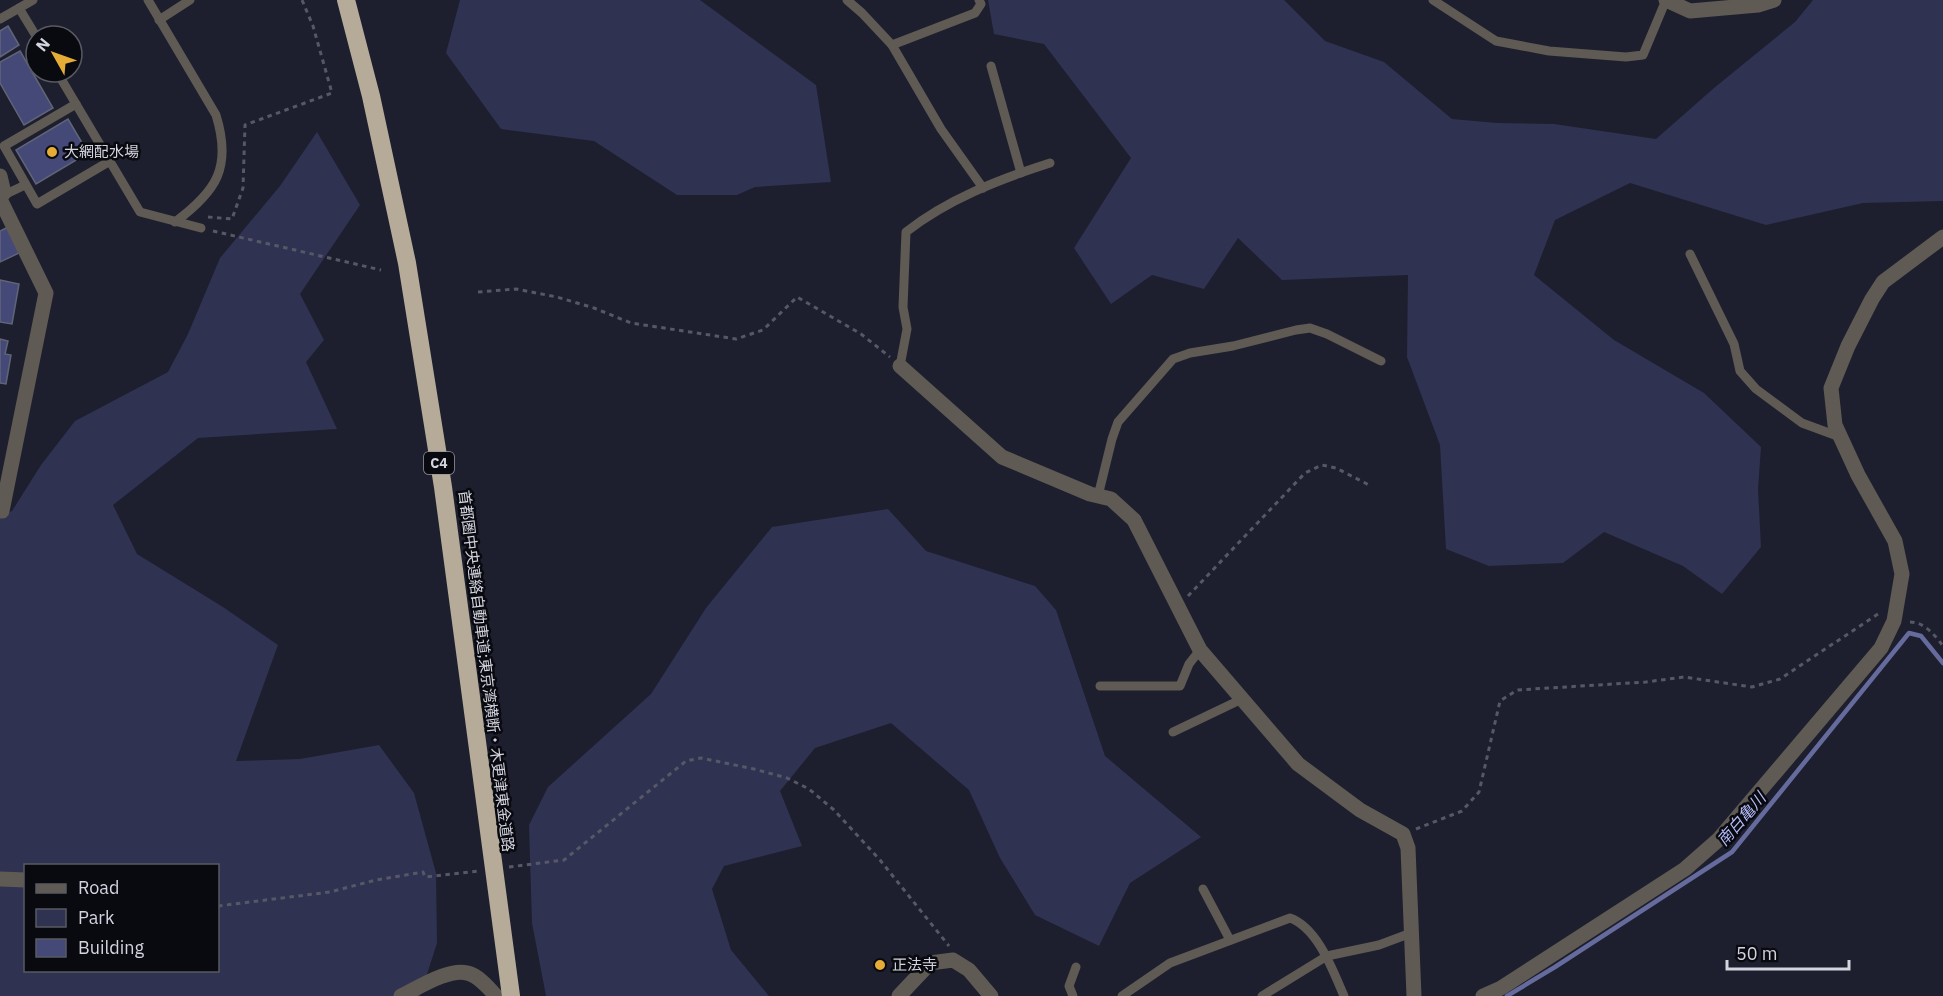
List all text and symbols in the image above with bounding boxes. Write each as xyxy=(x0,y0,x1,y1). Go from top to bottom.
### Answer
north arrow xyxy=(24,24,84,84)
text: N xyxy=(31,33,54,55)
place label: 大網配水場 xyxy=(64,142,139,161)
marker: 大網配水場 xyxy=(45,145,59,159)
road number: C4 xyxy=(424,452,454,474)
street label: 首都圏中央連絡自動車道;東京湾横断・木更津東金道路 xyxy=(455,489,518,853)
water label: 南白亀川 xyxy=(1712,787,1771,850)
legend xyxy=(24,864,219,972)
text: Road xyxy=(78,876,119,899)
text: Park xyxy=(78,906,115,929)
scale bar xyxy=(1727,933,1848,971)
text: Building xyxy=(78,936,145,959)
text: 50 m xyxy=(1736,942,1778,965)
place label: 正法寺 xyxy=(892,955,937,974)
marker: 正法寺 xyxy=(873,958,887,972)

